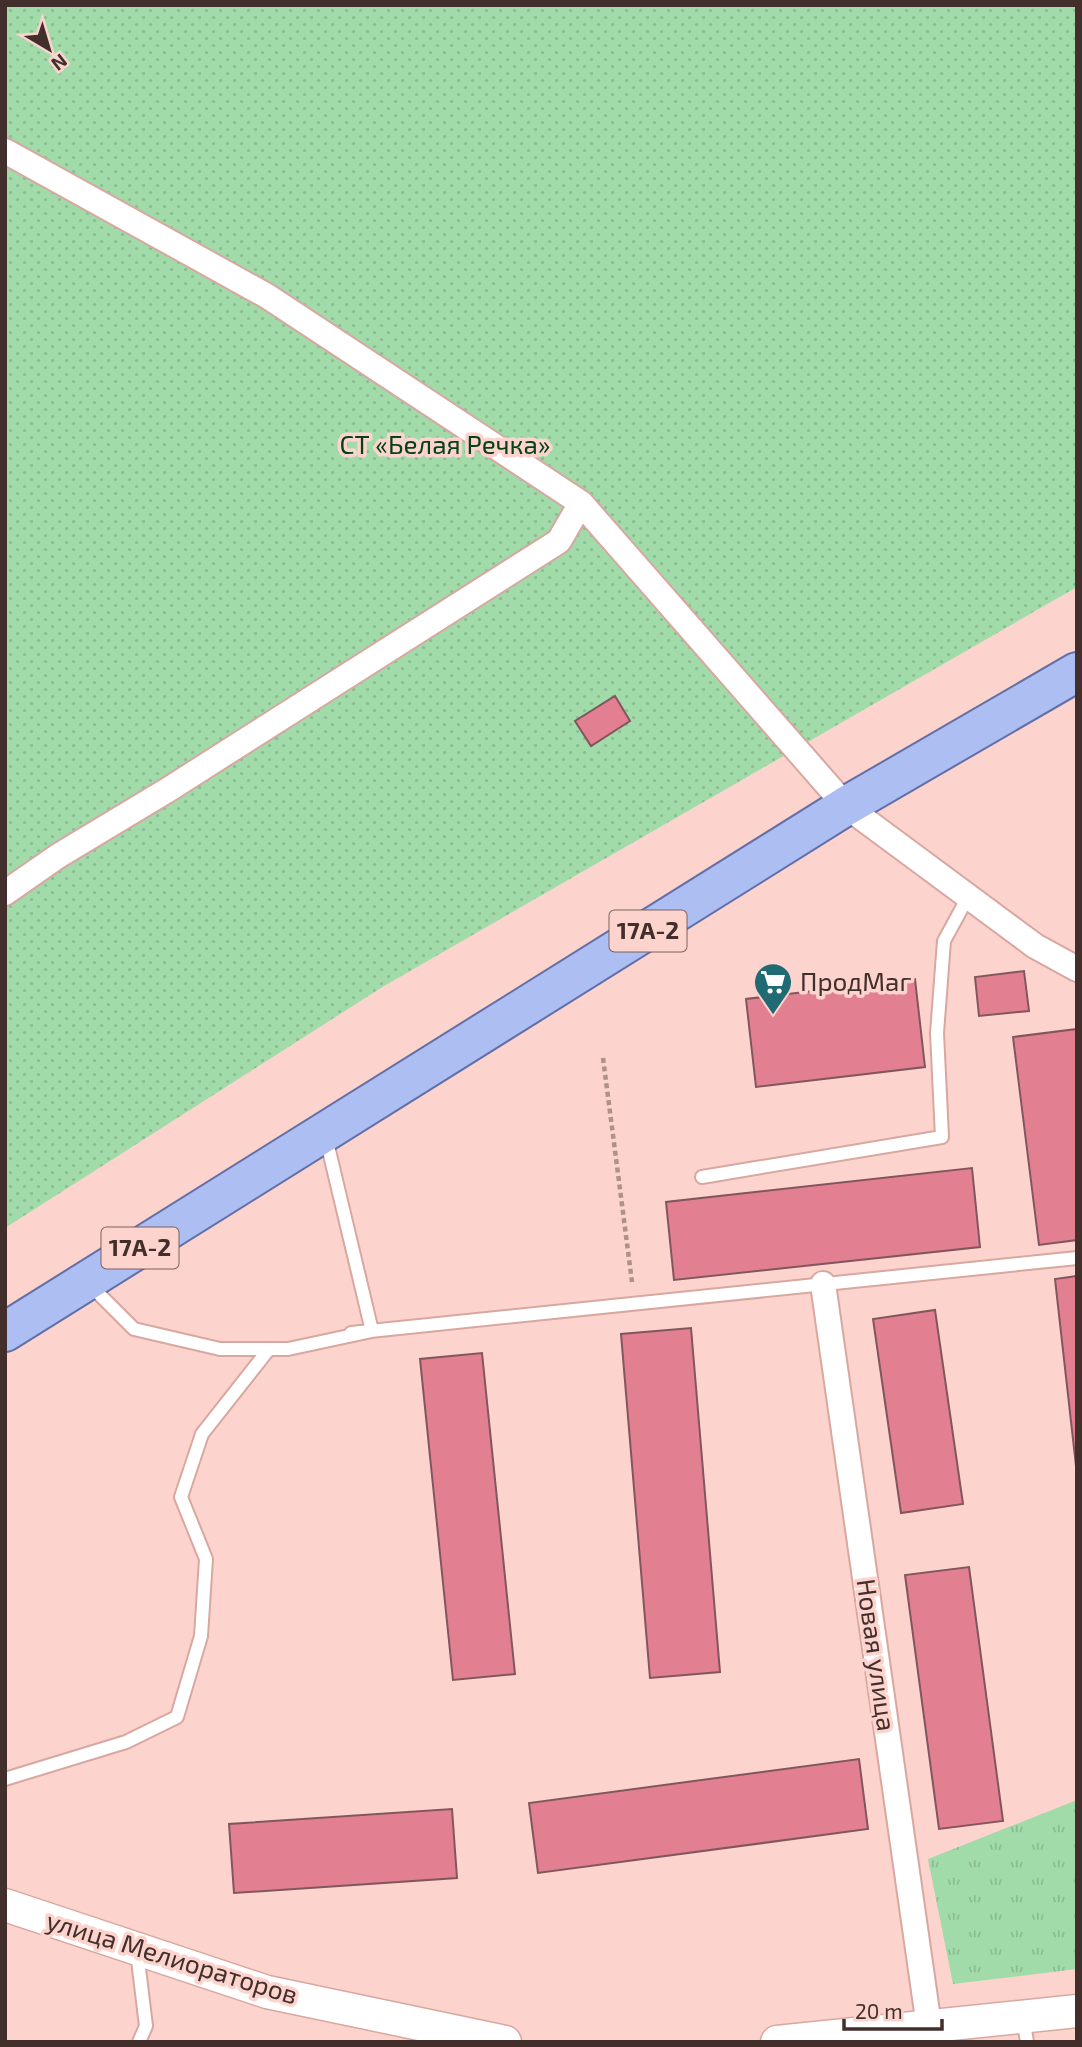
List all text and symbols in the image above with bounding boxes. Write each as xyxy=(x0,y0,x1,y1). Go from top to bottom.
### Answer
north arrow xyxy=(14,14,84,84)
text: N xyxy=(47,50,72,76)
park label: СТ «Белая Речка» xyxy=(340,428,550,459)
road number: 17А-2 xyxy=(610,911,686,951)
supermarket icon: ПродМаг xyxy=(752,961,794,1016)
place label: ПродМаг xyxy=(800,965,912,996)
road number: 17А-2 xyxy=(102,1228,178,1268)
street label: Новая улица xyxy=(850,1577,904,1733)
street label: улица Мелиораторов xyxy=(43,1904,302,2011)
scale bar xyxy=(844,1988,942,2032)
text: 20 m xyxy=(855,1998,903,2023)

